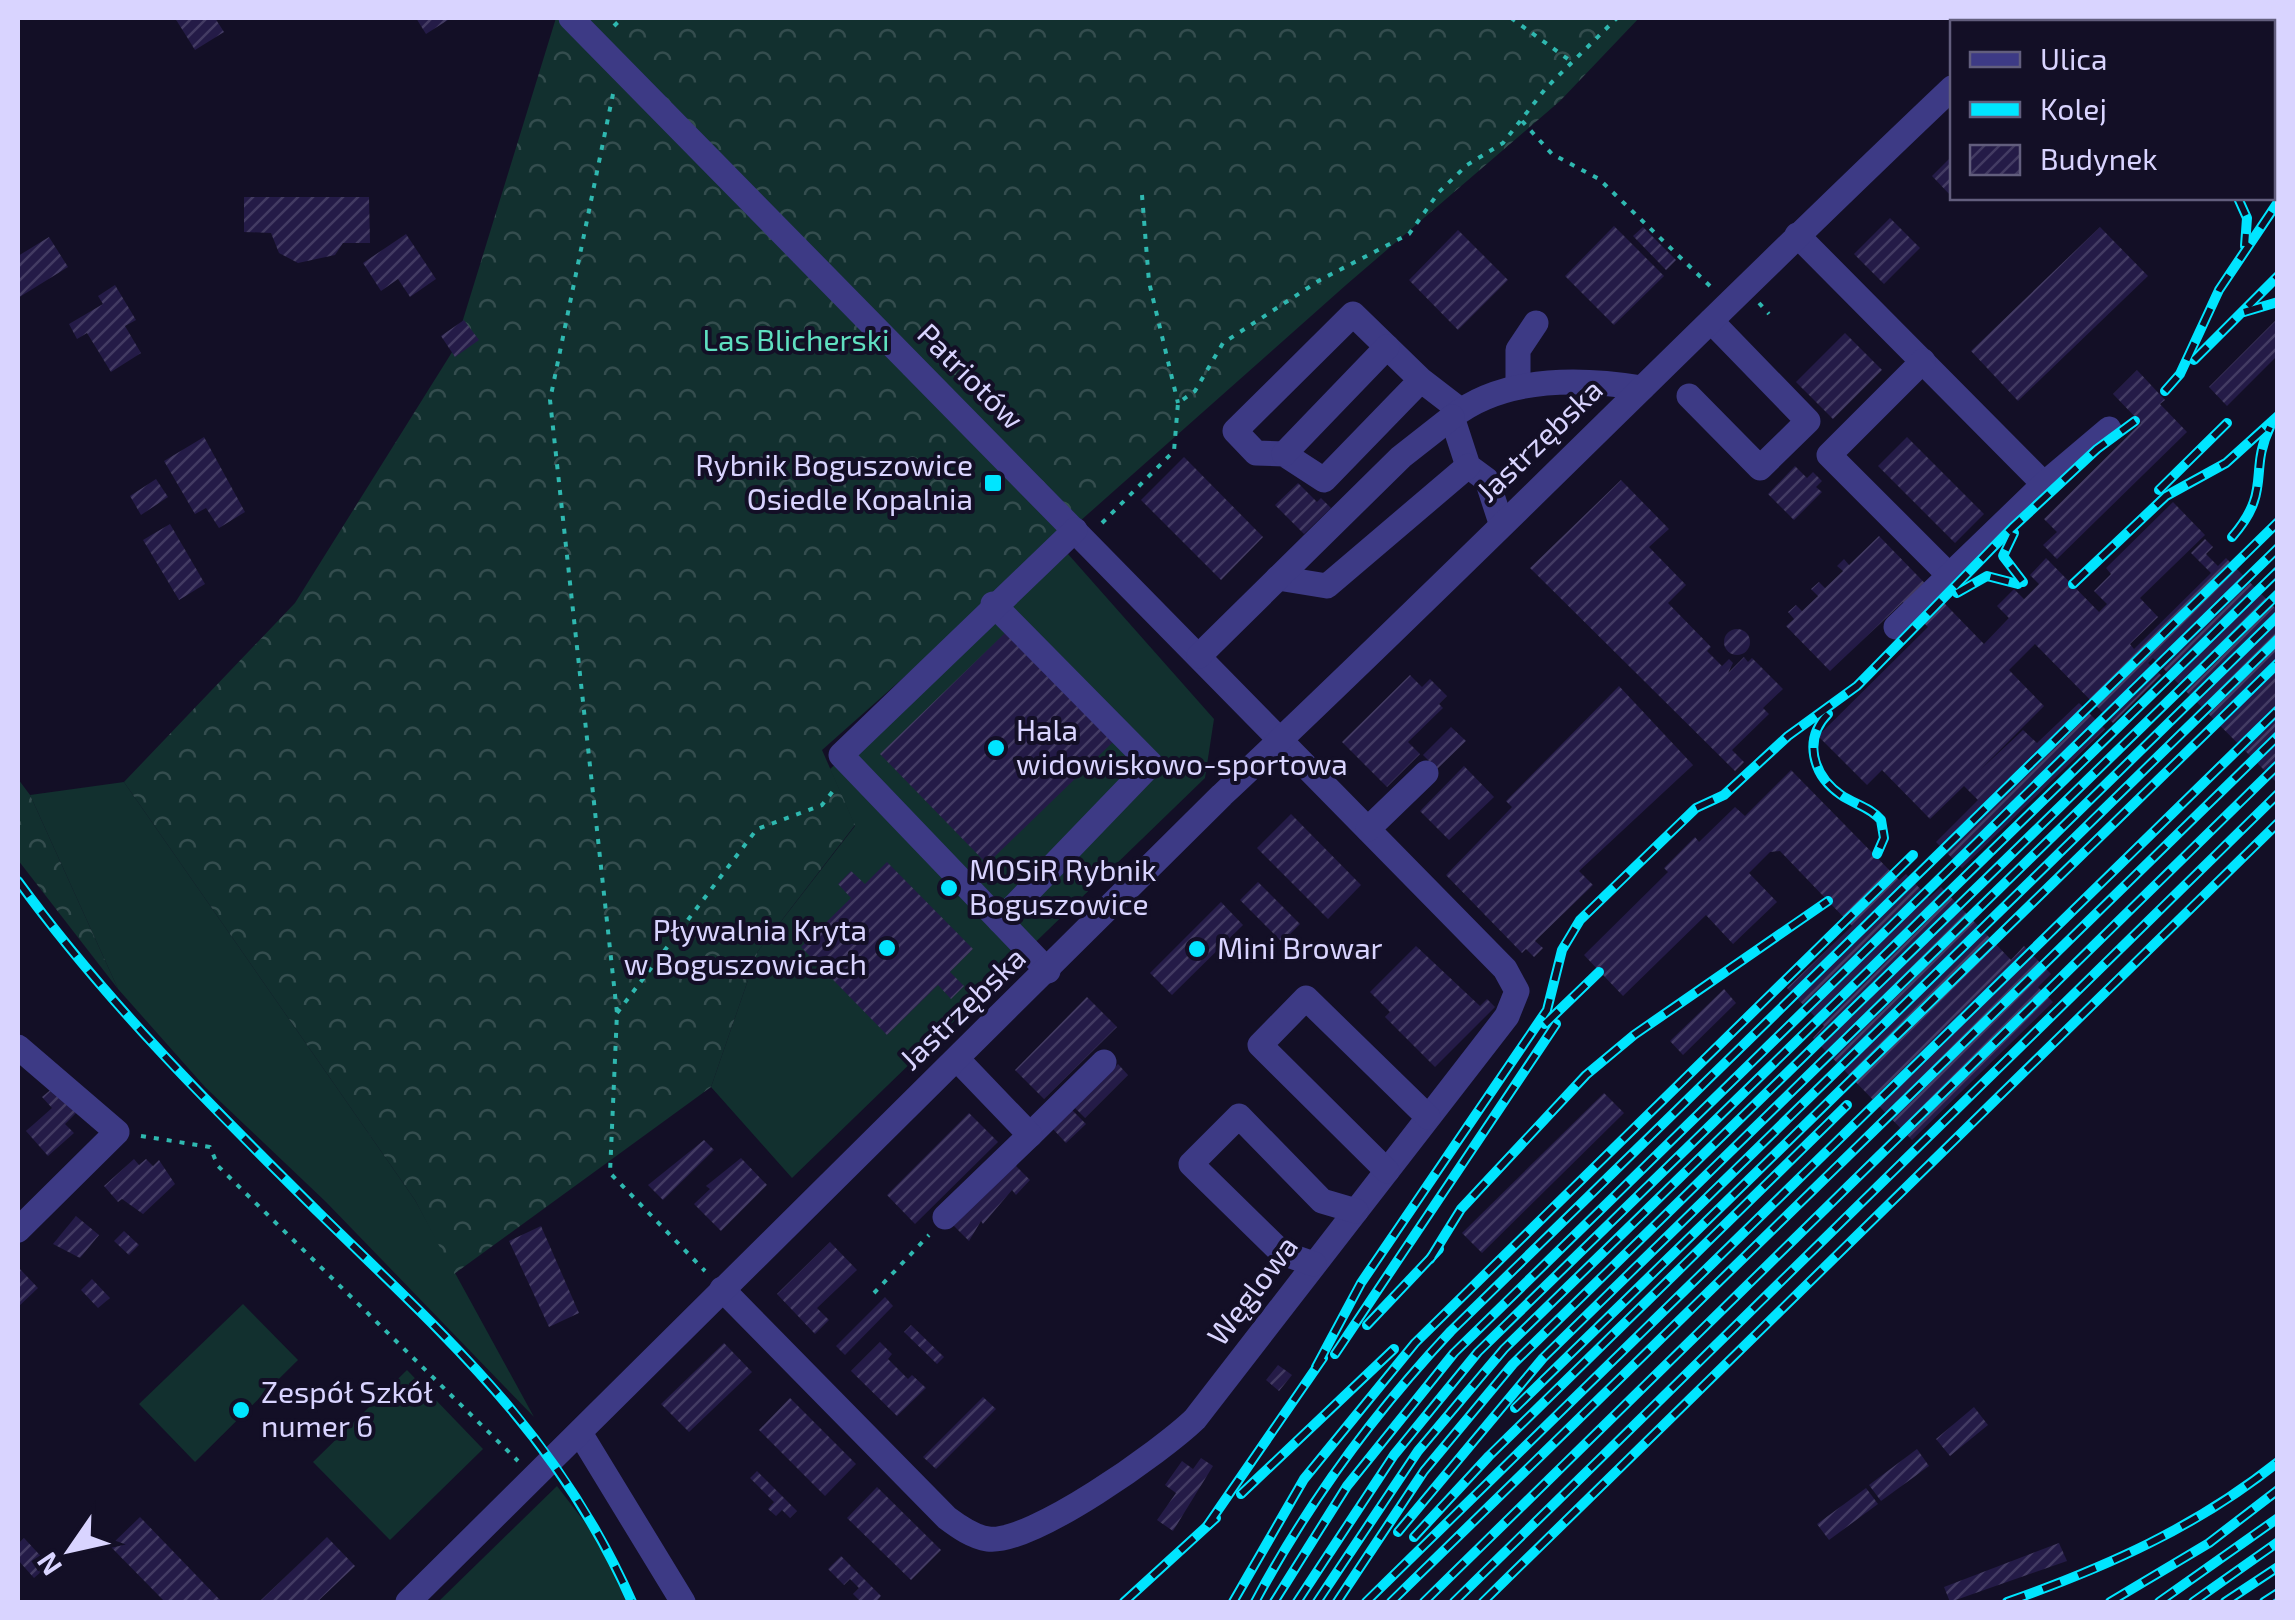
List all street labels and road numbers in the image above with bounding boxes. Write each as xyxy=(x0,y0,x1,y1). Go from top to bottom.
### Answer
street label: Patriotów xyxy=(911,315,1032,436)
street label: Jastrzębska xyxy=(1468,371,1609,508)
street label: Jastrzębska xyxy=(891,939,1032,1076)
street label: Węglowa xyxy=(1199,1228,1304,1352)

